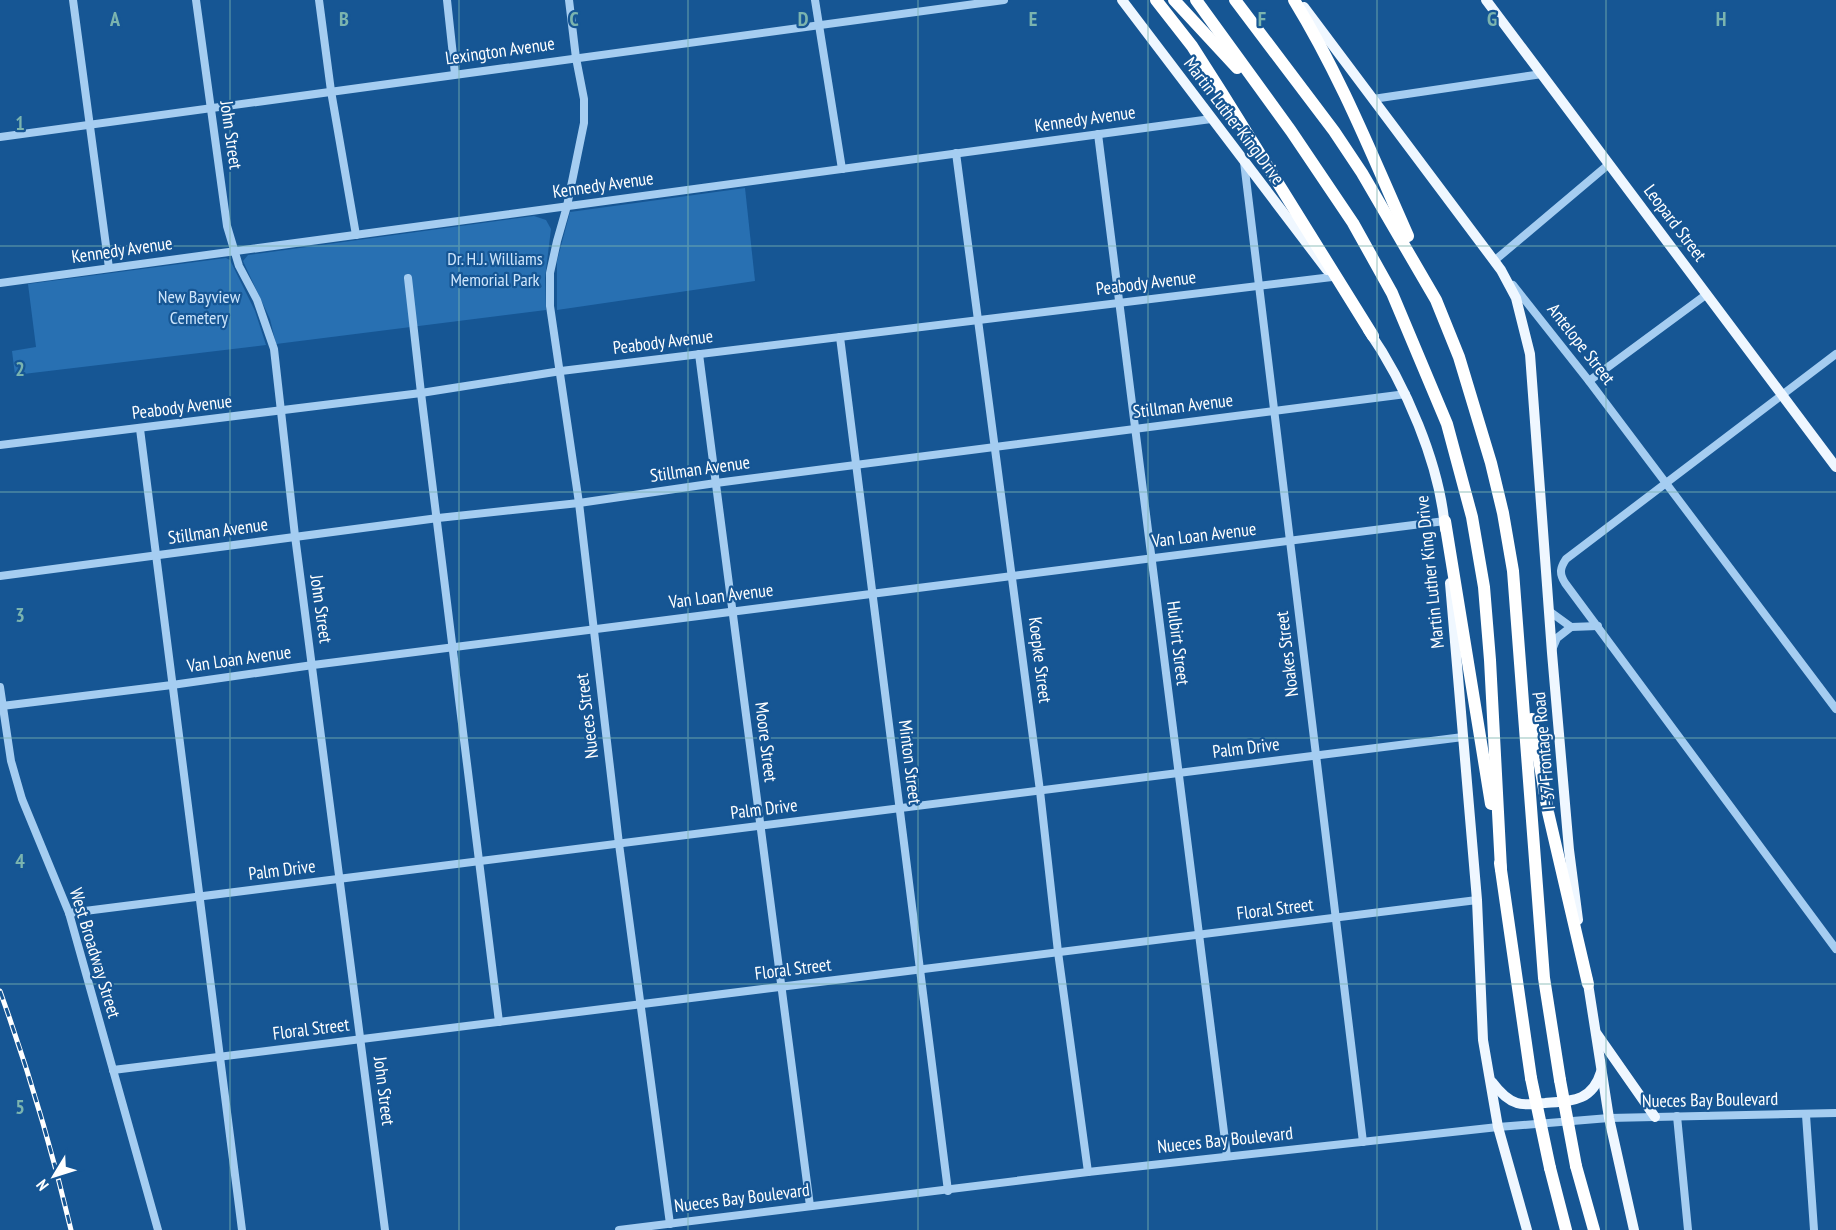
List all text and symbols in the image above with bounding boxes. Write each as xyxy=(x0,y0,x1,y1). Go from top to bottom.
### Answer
text: A xyxy=(109,6,121,32)
text: B xyxy=(339,6,349,32)
text: C xyxy=(569,6,579,32)
text: D xyxy=(798,6,809,32)
text: E xyxy=(1029,6,1037,32)
text: F xyxy=(1258,6,1266,32)
text: G xyxy=(1487,6,1497,32)
text: H xyxy=(1716,6,1726,32)
street label: Lexington Avenue xyxy=(444,31,556,70)
street label: Martin Luther King Drive xyxy=(1179,52,1290,189)
street label: John Street xyxy=(215,98,248,171)
street label: Kennedy Avenue xyxy=(1033,100,1137,137)
text: 1 xyxy=(15,110,25,136)
street label: Kennedy Avenue xyxy=(551,166,655,203)
street label: Leopard Street xyxy=(1639,180,1712,266)
street label: Kennedy Avenue xyxy=(70,231,174,268)
park label: Dr. H.J. Williams Memorial Park xyxy=(447,247,543,291)
street label: Peabody Avenue xyxy=(1095,265,1197,300)
park label: New Bayview Cemetery xyxy=(158,285,241,329)
street label: Antelope Street xyxy=(1542,298,1620,389)
street label: Peabody Avenue xyxy=(612,324,714,359)
text: 2 xyxy=(15,356,25,382)
street label: Stillman Avenue xyxy=(1132,388,1234,423)
street label: Peabody Avenue xyxy=(131,389,233,424)
street label: Stillman Avenue xyxy=(649,450,751,487)
street label: Martin Luther King Drive xyxy=(1410,494,1449,650)
street label: Stillman Avenue xyxy=(167,512,269,549)
street label: Van Loan Avenue xyxy=(1149,517,1257,552)
street label: John Street xyxy=(305,572,338,645)
street label: Van Loan Avenue xyxy=(666,578,774,613)
street label: Hulbirt Street xyxy=(1162,599,1195,686)
text: 3 xyxy=(15,602,25,628)
street label: Noakes Street xyxy=(1270,610,1303,698)
street label: Koepke Street xyxy=(1024,616,1057,704)
street label: Van Loan Avenue xyxy=(184,640,292,677)
street label: Nueces Street xyxy=(570,672,603,760)
street label: I-37 Frontage Road xyxy=(1527,691,1560,811)
street label: Moore Street xyxy=(750,701,783,783)
street label: Minton Street xyxy=(894,718,927,805)
street label: Palm Drive xyxy=(1211,732,1281,763)
street label: Palm Drive xyxy=(729,793,799,824)
text: 4 xyxy=(15,848,25,874)
street label: Palm Drive xyxy=(247,854,317,885)
street label: West Broadway Street xyxy=(65,885,126,1021)
street label: Floral Street xyxy=(1235,892,1315,925)
street label: Floral Street xyxy=(753,952,833,985)
street label: Floral Street xyxy=(271,1012,351,1045)
street label: John Street xyxy=(369,1054,400,1127)
street label: Nueces Bay Boulevard xyxy=(1642,1087,1778,1112)
text: 5 xyxy=(15,1094,25,1120)
street label: Nueces Bay Boulevard xyxy=(1156,1121,1294,1158)
north arrow xyxy=(24,1146,84,1206)
text: N xyxy=(32,1176,53,1195)
street label: Nueces Bay Boulevard xyxy=(673,1178,811,1217)

